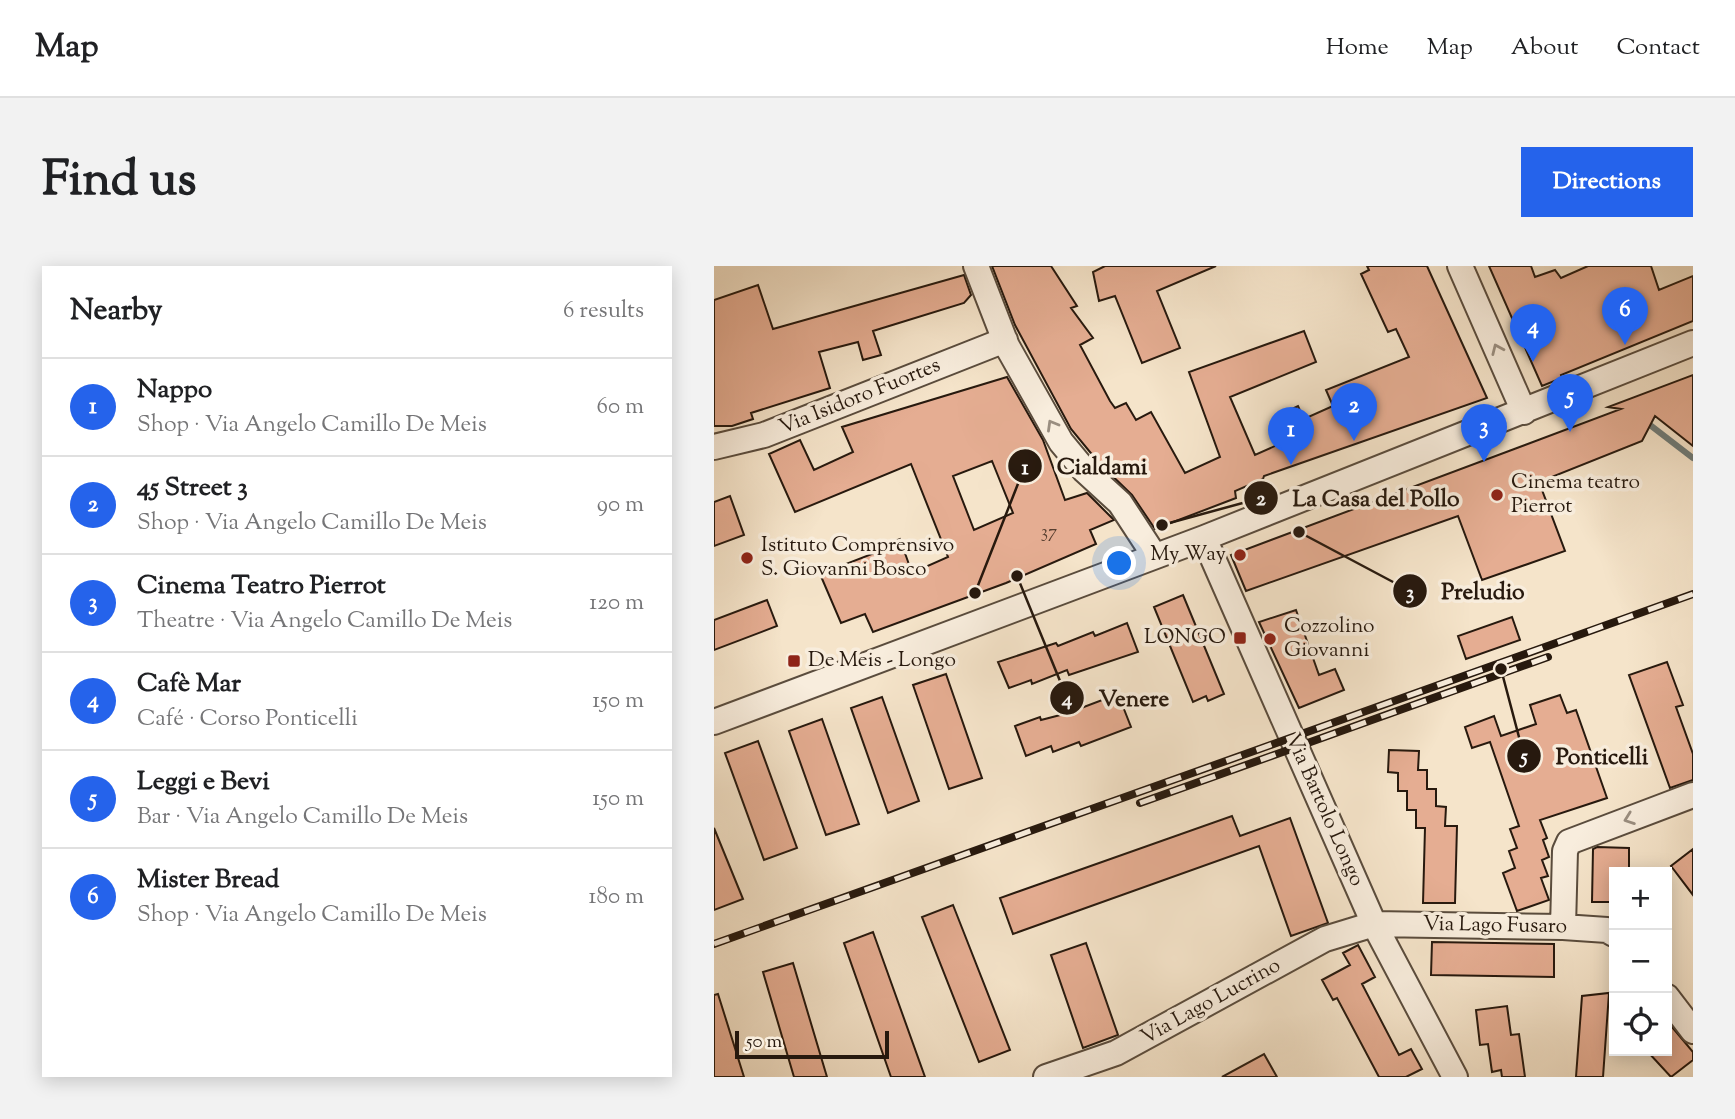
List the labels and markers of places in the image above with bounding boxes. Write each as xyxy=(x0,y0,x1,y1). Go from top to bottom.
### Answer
pin: 6 xyxy=(1602,287,1648,345)
pin: 4 xyxy=(1510,304,1556,362)
pin: 5 xyxy=(1547,374,1593,432)
pin: 2 xyxy=(1331,383,1377,441)
pin: 3 xyxy=(1461,404,1507,462)
pin: 1 xyxy=(1268,407,1314,465)
callout: Cialdami xyxy=(1008,444,1161,488)
place label: Cinema teatro Pierrot xyxy=(1511,468,1640,522)
callout: La Casa del Pollo xyxy=(1244,476,1474,520)
marker: Cinema teatro Pierrot xyxy=(1489,487,1505,503)
place label: Istituto Comprensivo S. Giovanni Bosco xyxy=(761,531,954,585)
place label: My Way xyxy=(1150,540,1227,570)
marker: My Way xyxy=(1232,547,1248,563)
marker: Istituto Comprensivo S. Giovanni Bosco xyxy=(739,550,755,566)
callout: Preludio xyxy=(1392,569,1539,613)
place label: Cozzolino Giovanni xyxy=(1284,612,1375,666)
place label: LONGO xyxy=(1144,623,1226,653)
marker: LONGO xyxy=(1232,630,1248,646)
marker: Cozzolino Giovanni xyxy=(1262,631,1278,647)
place label: De Meis - Longo xyxy=(808,646,956,676)
marker: De Meis - Longo xyxy=(786,653,802,669)
callout: Venere xyxy=(1049,676,1183,720)
callout: Ponticelli xyxy=(1507,734,1662,778)

